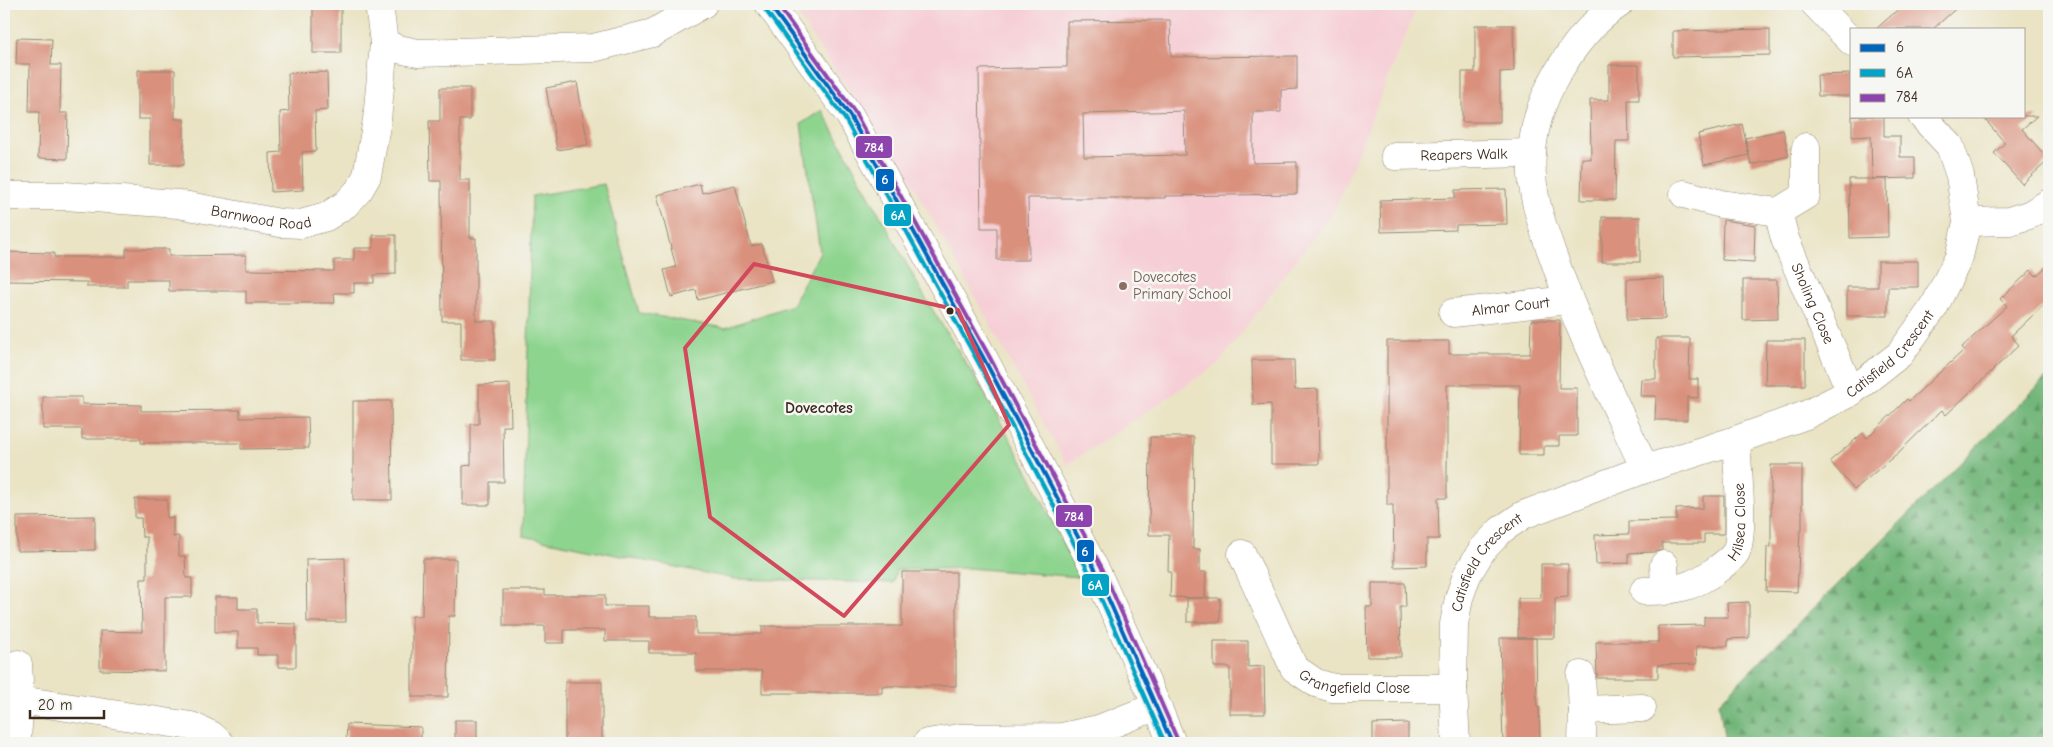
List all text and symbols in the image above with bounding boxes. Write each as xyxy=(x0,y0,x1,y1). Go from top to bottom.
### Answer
legend xyxy=(1850,28,2026,118)
text: 6 xyxy=(1896,38,1904,56)
text: 6A xyxy=(1896,64,1913,82)
text: 784 xyxy=(1896,88,1918,106)
line badge: 784 xyxy=(855,135,893,159)
text: 784 xyxy=(864,139,884,156)
street label: Reapers Walk xyxy=(1420,145,1508,164)
line badge: 6 xyxy=(875,168,895,192)
text: 6 xyxy=(881,171,889,188)
street label: Barnwood Road xyxy=(210,201,313,233)
line badge: 6A xyxy=(883,203,912,227)
text: 6A xyxy=(890,207,906,224)
street label: Sholing Close xyxy=(1787,260,1838,347)
place label: Dovecotes Primary School xyxy=(1133,268,1231,303)
marker: Dovecotes Primary School xyxy=(1117,280,1129,292)
street label: Almar Court xyxy=(1471,293,1551,320)
unlabelled marker xyxy=(945,306,955,316)
street label: Catisfield Crescent xyxy=(1842,306,1938,402)
district label: Dovecotes xyxy=(785,399,853,417)
street label: Hilsea Close xyxy=(1724,482,1749,565)
line badge: 784 xyxy=(1055,504,1093,528)
text: 784 xyxy=(1064,508,1084,525)
street label: Catisfield Crescent xyxy=(1448,509,1526,613)
line badge: 6 xyxy=(1076,539,1095,563)
text: 6 xyxy=(1081,543,1089,560)
line badge: 6A xyxy=(1081,573,1110,597)
text: 6A xyxy=(1087,577,1103,594)
street label: Grangefield Close xyxy=(1296,665,1411,697)
scale bar xyxy=(30,687,104,719)
text: 20 m xyxy=(38,696,72,714)

